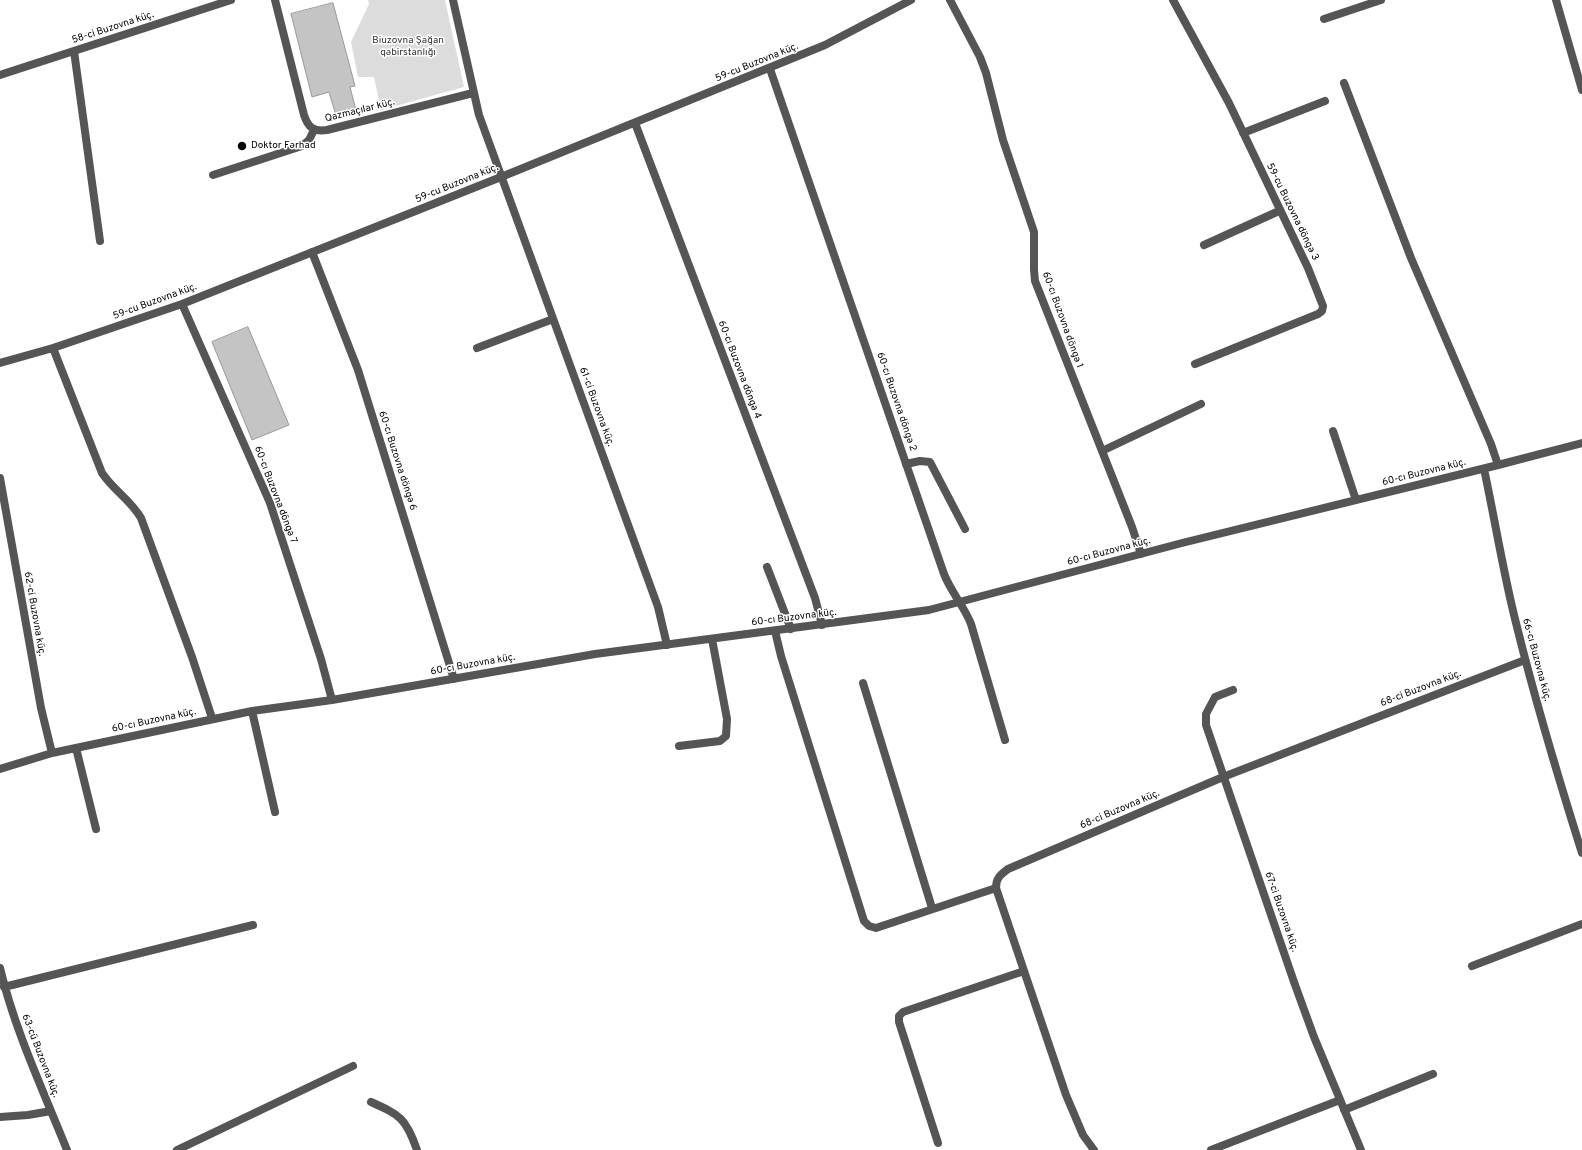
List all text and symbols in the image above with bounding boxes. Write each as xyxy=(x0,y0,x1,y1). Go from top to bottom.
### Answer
street label: 58-ci Buzovna küç. xyxy=(70,9,156,47)
park label: Biuzovna Şağan qəbirstanlığı xyxy=(372,35,444,58)
street label: 59-cu Buzovna küç. xyxy=(714,41,800,85)
street label: Qazmaçılar küç. xyxy=(324,97,396,125)
marker: Doktor Fərhad xyxy=(236,140,248,152)
place label: Doktor Fərhad xyxy=(251,140,316,152)
street label: 59-cu Buzovna döngə 3 xyxy=(1263,161,1321,263)
street label: 59-cu Buzovna küç. xyxy=(414,162,500,206)
street label: 60-cı Buzovna döngə 1 xyxy=(1039,270,1085,370)
street label: 59-cu Buzovna küç. xyxy=(111,281,199,323)
street label: 60-cı Buzovna döngə 4 xyxy=(715,319,763,421)
street label: 60-cı Buzovna döngə 2 xyxy=(873,351,919,453)
street label: 61-ci Buzovna küç. xyxy=(576,366,616,448)
street label: 60-cı Buzovna döngə 6 xyxy=(375,410,419,512)
street label: 60-cı Buzovna döngə 7 xyxy=(251,445,299,545)
street label: 60-cı Buzovna küç. xyxy=(1381,457,1467,489)
street label: 60-cı Buzovna küç. xyxy=(1066,535,1152,569)
street label: 62-ci Buzovna küç. xyxy=(21,571,47,657)
street label: 60-cı Buzovna küç. xyxy=(751,607,837,629)
street label: 66-cı Buzovna küç. xyxy=(1519,617,1553,703)
street label: 60-cı Buzovna küç. xyxy=(430,652,516,678)
street label: 68-ci Buzovna küç. xyxy=(1379,668,1463,710)
street label: 60-cı Buzovna küç. xyxy=(111,706,197,736)
street label: 68-ci Buzovna küç. xyxy=(1078,788,1162,832)
street label: 67-ci Buzovna küç. xyxy=(1262,870,1300,954)
street label: 63-cü Buzovna küç. xyxy=(19,1013,61,1099)

